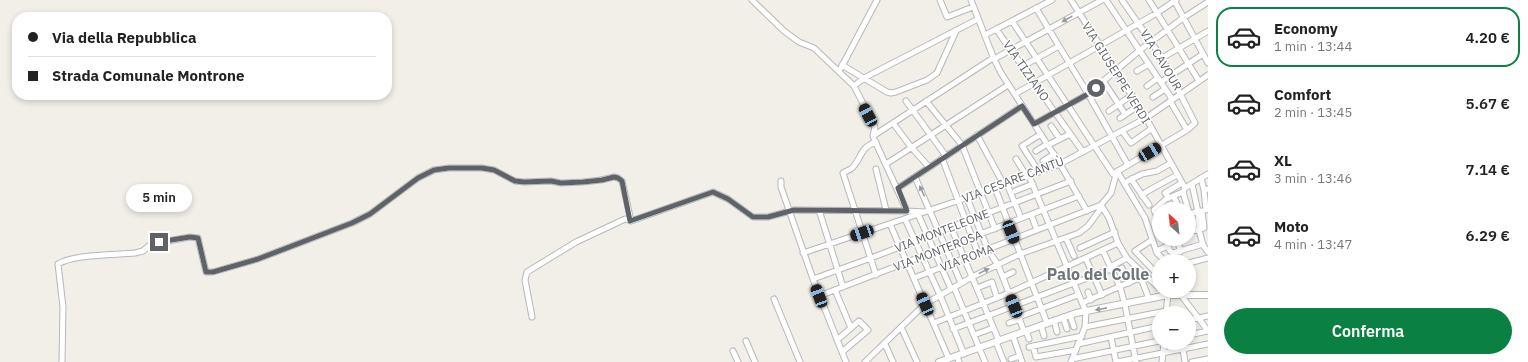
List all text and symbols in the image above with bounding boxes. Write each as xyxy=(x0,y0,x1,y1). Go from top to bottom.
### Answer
one-way arrow xyxy=(1062,15,1073,22)
street label: VIA GIUSEPPE VERDI xyxy=(1079,19,1154,127)
icon: car xyxy=(1226,19,1262,55)
text: Economy xyxy=(1274,19,1338,38)
street label: VIA CAVOUR xyxy=(1137,26,1186,93)
text: Via della Repubblica xyxy=(52,28,196,47)
text: 4.20 € xyxy=(1466,28,1510,47)
street label: VIA TIZIANO xyxy=(1000,37,1053,104)
text: 1 min · 13:44 xyxy=(1274,38,1352,55)
text: Strada Comunale Montrone xyxy=(52,66,244,85)
route start xyxy=(1087,79,1105,97)
icon: car xyxy=(1226,85,1262,121)
text: Comfort xyxy=(1274,85,1331,104)
text: 5.67 € xyxy=(1466,94,1510,113)
car xyxy=(857,102,879,128)
text: 2 min · 13:45 xyxy=(1274,104,1352,121)
car xyxy=(1137,141,1163,163)
icon: car xyxy=(1226,151,1262,187)
text: XL xyxy=(1274,151,1292,170)
street label: VIA CESARE CANTÙ xyxy=(960,153,1066,206)
text: 7.14 € xyxy=(1466,160,1510,179)
text: 3 min · 13:46 xyxy=(1274,170,1352,187)
callout: 5 min xyxy=(126,184,192,212)
one-way arrow xyxy=(919,185,925,197)
text: 5 min xyxy=(142,189,176,206)
north arrow xyxy=(1152,202,1196,246)
map controls xyxy=(1152,202,1196,350)
street label: VIA MONTELEONE xyxy=(892,206,991,255)
icon: car xyxy=(1226,217,1262,253)
text: Moto xyxy=(1274,217,1309,236)
car xyxy=(1001,219,1021,245)
car xyxy=(849,223,875,243)
text: 6.29 € xyxy=(1466,226,1510,245)
street label: VIA MONTEROSA xyxy=(891,227,985,274)
route end xyxy=(150,233,168,251)
text: 4 min · 13:47 xyxy=(1274,236,1352,253)
street label: VIA ROMA xyxy=(938,240,996,275)
button: + xyxy=(1152,254,1196,298)
district label: Palo del Colle xyxy=(1047,264,1149,284)
one-way arrow xyxy=(979,268,990,274)
car xyxy=(809,283,829,309)
car xyxy=(915,291,935,317)
car xyxy=(1004,293,1024,319)
button: − xyxy=(1152,306,1196,350)
one-way arrow xyxy=(1094,307,1107,313)
button: Conferma xyxy=(1224,308,1512,354)

